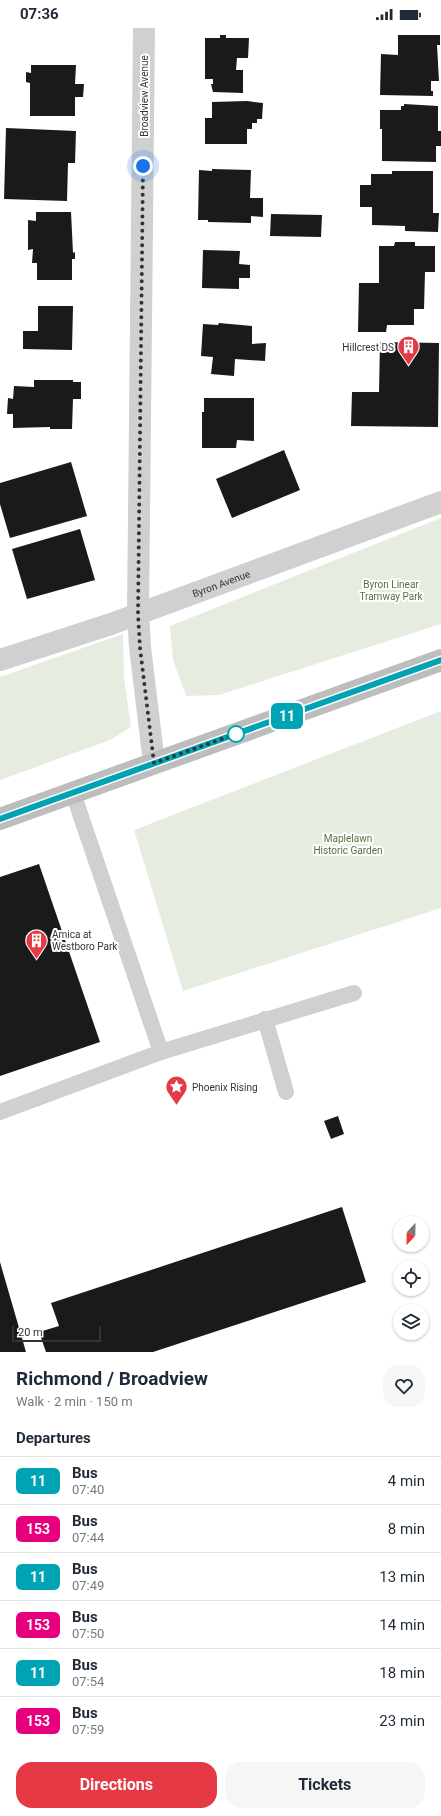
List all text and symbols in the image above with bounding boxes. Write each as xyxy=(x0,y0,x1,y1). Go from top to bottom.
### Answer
text: 07:36 xyxy=(20,5,59,23)
street label: Broadview Avenue xyxy=(139,55,150,137)
your location xyxy=(133,156,153,176)
building icon: Hillcrest DS xyxy=(396,334,422,367)
place label: Hillcrest DS xyxy=(342,342,394,353)
street label: Byron Avenue xyxy=(191,568,251,599)
park label: Byron Linear Tramway Park xyxy=(359,579,424,602)
line badge: 11 xyxy=(269,703,305,729)
text: 11 xyxy=(279,708,295,724)
unlabelled marker xyxy=(227,725,245,743)
park label: Maplelawn Historic Garden xyxy=(313,833,383,856)
building icon: Amica at Westboro Park xyxy=(23,927,49,960)
place label: Amica at Westboro Park xyxy=(52,929,118,952)
place icon: Phoenix Rising xyxy=(163,1074,189,1107)
place label: Phoenix Rising xyxy=(192,1082,258,1093)
north arrow xyxy=(393,1216,429,1252)
map controls xyxy=(393,1216,429,1340)
button: locate xyxy=(393,1260,429,1296)
button: layers xyxy=(393,1304,429,1340)
scale bar xyxy=(12,1324,101,1343)
text: 20 m xyxy=(18,1326,43,1339)
button: heart xyxy=(383,1365,425,1407)
text: Richmond / Broadview xyxy=(16,1367,208,1390)
text: Walk · 2 min · 150 m xyxy=(16,1394,133,1409)
text: Departures xyxy=(16,1429,91,1447)
text: Bus xyxy=(72,1464,98,1482)
text: 4 min xyxy=(388,1472,425,1490)
text: 11 xyxy=(30,1473,46,1489)
text: 07:40 xyxy=(72,1482,104,1497)
text: Bus xyxy=(72,1512,98,1530)
text: 8 min xyxy=(388,1520,425,1538)
text: 153 xyxy=(26,1521,50,1537)
text: 07:44 xyxy=(72,1530,104,1545)
text: Bus xyxy=(72,1560,98,1578)
text: 13 min xyxy=(379,1568,425,1586)
text: 11 xyxy=(30,1569,46,1585)
text: 07:49 xyxy=(72,1578,104,1593)
text: Bus xyxy=(72,1608,98,1626)
text: 14 min xyxy=(379,1616,425,1634)
text: 153 xyxy=(26,1617,50,1633)
text: 07:50 xyxy=(72,1626,104,1641)
text: Bus xyxy=(72,1656,98,1674)
text: 18 min xyxy=(379,1664,425,1682)
text: 11 xyxy=(30,1665,46,1681)
text: 07:54 xyxy=(72,1674,104,1689)
text: Bus xyxy=(72,1704,98,1722)
text: 23 min xyxy=(379,1712,425,1730)
text: 153 xyxy=(26,1713,50,1729)
text: 07:59 xyxy=(72,1722,104,1737)
button: Directions xyxy=(16,1762,217,1808)
button: Tickets xyxy=(225,1762,425,1808)

